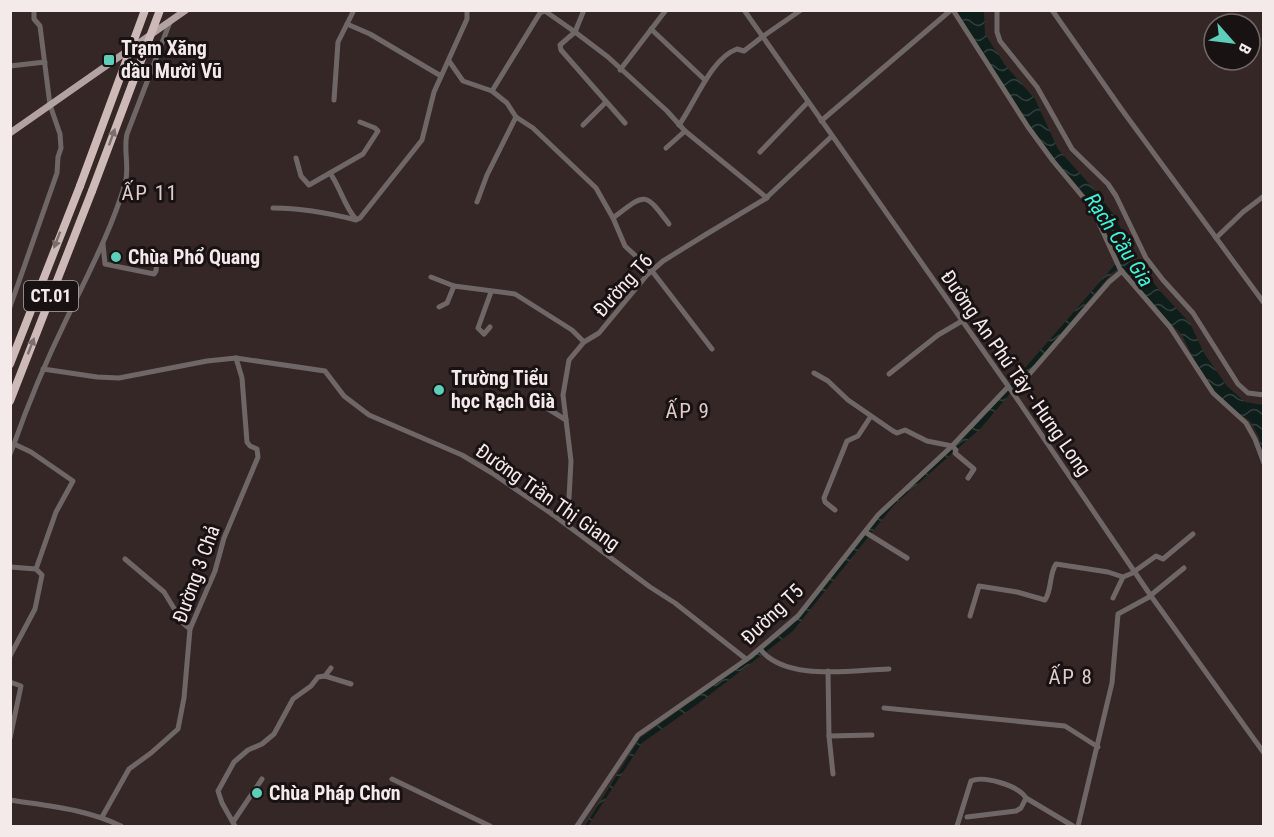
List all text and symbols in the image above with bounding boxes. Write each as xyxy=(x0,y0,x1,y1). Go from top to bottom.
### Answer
north arrow xyxy=(1202,12,1262,72)
place label: Trạm Xăng dầu Mười Vũ xyxy=(121,36,222,83)
text: B xyxy=(1234,40,1255,57)
marker: Trạm Xăng dầu Mười Vũ xyxy=(102,53,116,67)
one-way arrow xyxy=(108,127,118,145)
district label: ẤP 11 xyxy=(122,180,178,205)
water label: Rạch Cầu Gia xyxy=(1080,189,1158,291)
one-way arrow xyxy=(52,232,62,250)
place label: Chùa Phổ Quang xyxy=(128,245,260,269)
street label: Đường T6 xyxy=(588,248,658,322)
marker: Chùa Phổ Quang xyxy=(109,250,123,264)
street label: Đường An Phú Tây - Hưng Long xyxy=(936,266,1096,480)
road number: CT.01 xyxy=(24,281,78,311)
one-way arrow xyxy=(27,337,37,355)
place label: Trường Tiểu học Rạch Già xyxy=(451,366,555,413)
marker: Trường Tiểu học Rạch Già xyxy=(432,383,446,397)
district label: ẤP 9 xyxy=(666,398,710,423)
street label: Đường Trần Thị Giang xyxy=(471,438,625,556)
street label: Đường 3 Chả xyxy=(167,522,225,626)
street label: Đường T5 xyxy=(736,579,808,649)
district label: ẤP 8 xyxy=(1049,664,1093,689)
place label: Chùa Pháp Chơn xyxy=(269,781,401,805)
marker: Chùa Pháp Chơn xyxy=(250,786,264,800)

